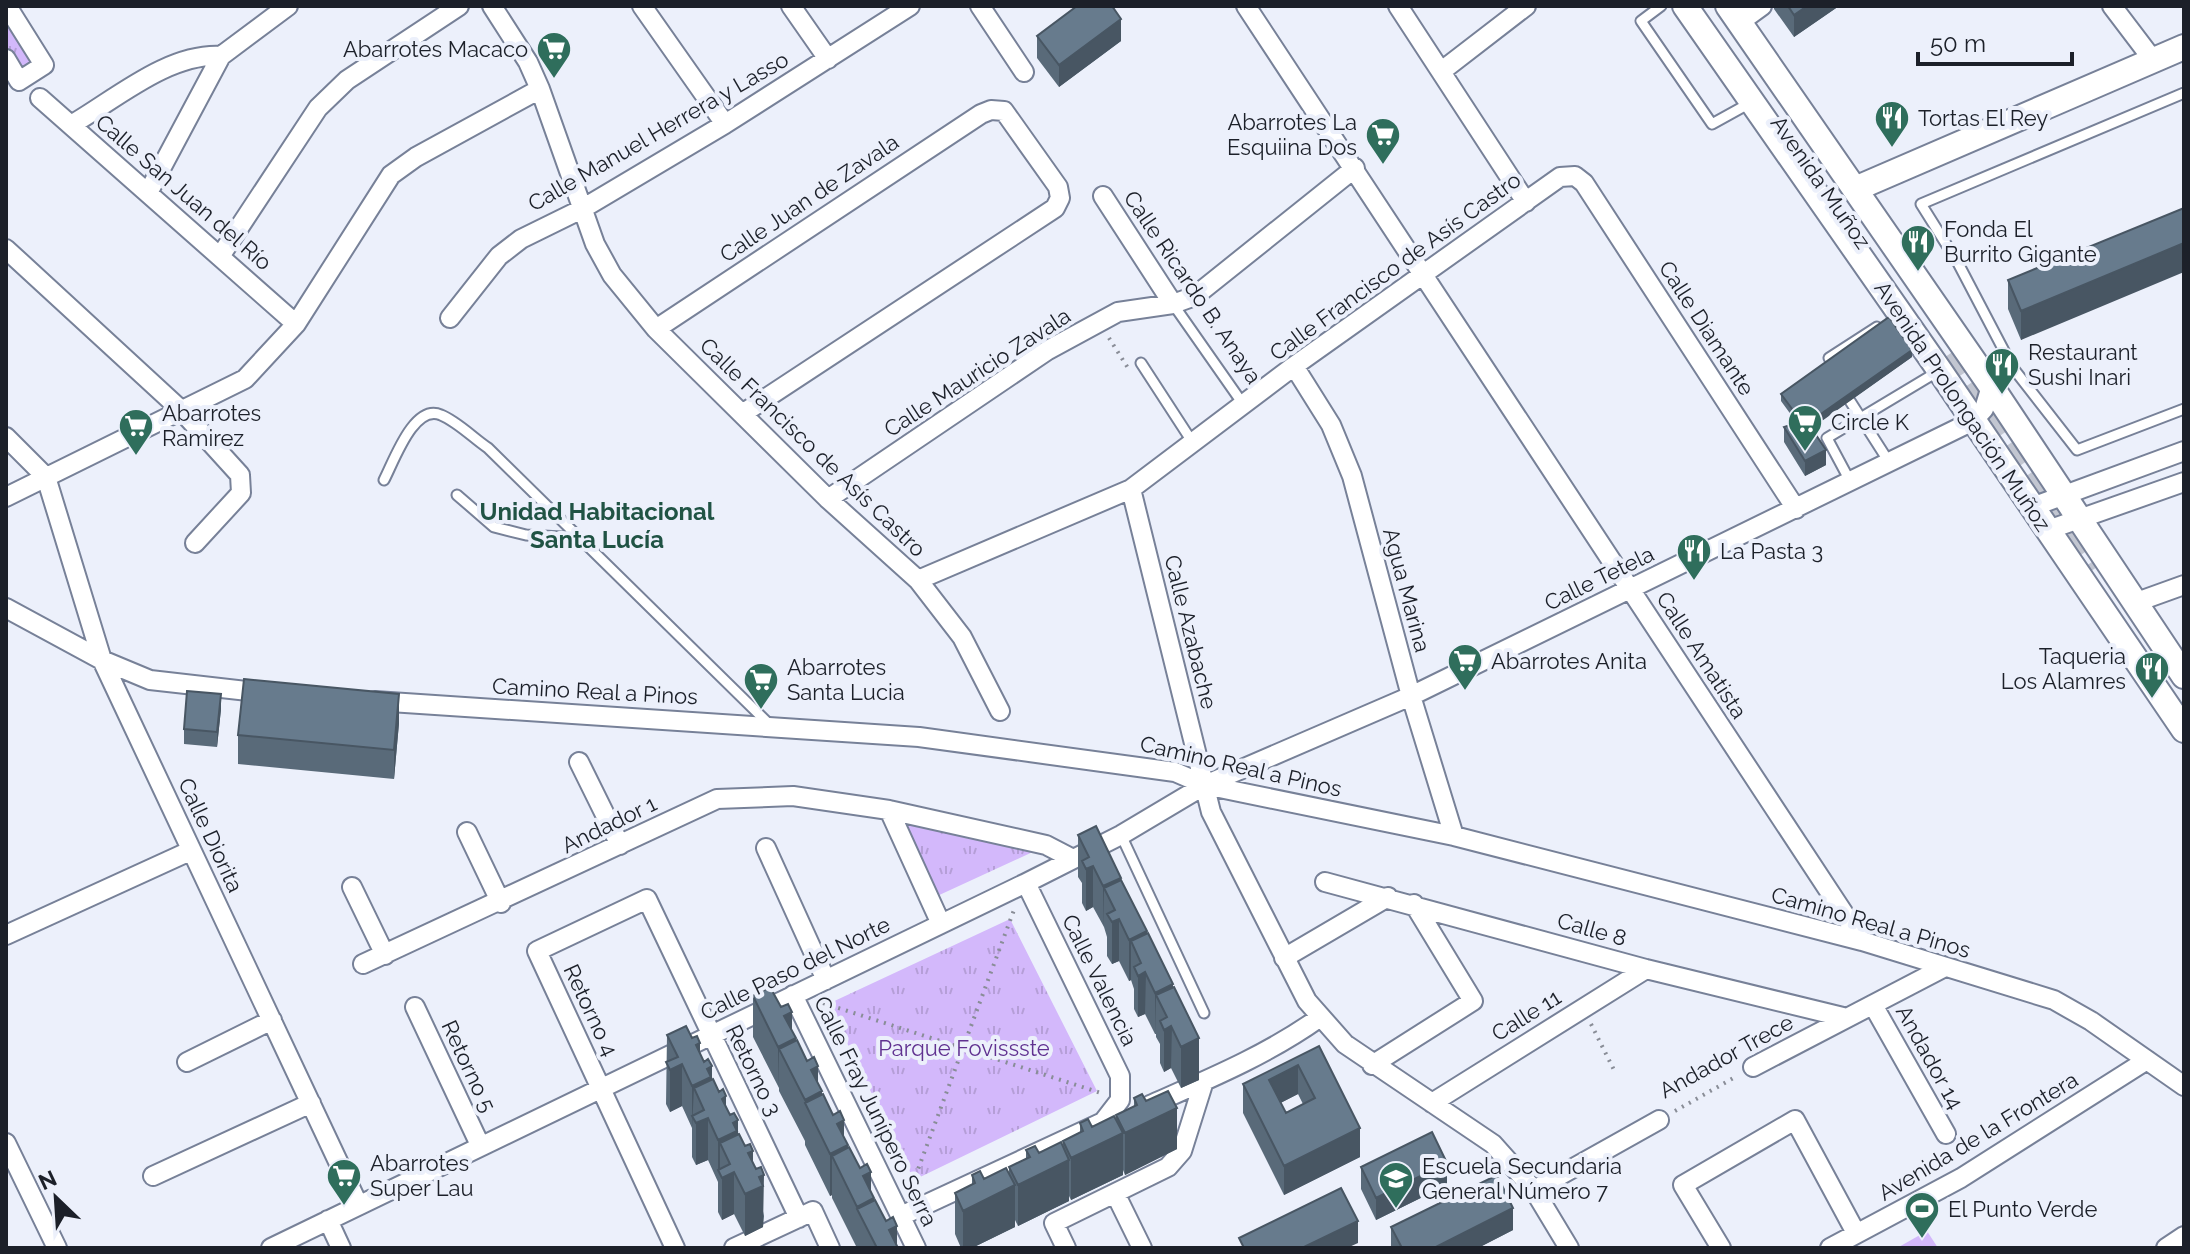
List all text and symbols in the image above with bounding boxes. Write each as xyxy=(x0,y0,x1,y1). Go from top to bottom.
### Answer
scale bar xyxy=(1918,16,2072,66)
text: 50 m xyxy=(1930,29,1986,58)
supermarket icon: Abarrotes Macaco xyxy=(535,30,573,80)
place label: Abarrotes Macaco xyxy=(343,36,528,62)
street label: Calle Manuel Herrera y Lasso xyxy=(523,46,793,216)
restaurant icon: Tortas El Rey xyxy=(1873,99,1911,149)
place label: Tortas El Rey xyxy=(1918,105,2048,131)
street label: Calle San Juan del Río xyxy=(91,109,277,275)
place label: Abarrotes La Esquiina Dos xyxy=(1227,109,1357,160)
street label: Avenida Muñoz xyxy=(1766,111,1877,254)
supermarket icon: Abarrotes La Esquiina Dos xyxy=(1364,116,1402,166)
street label: Calle Juan de Zavala xyxy=(715,128,903,268)
street label: Calle Francisco de Asís Castro xyxy=(1264,166,1526,366)
street label: Calle Ricardo B. Anaya xyxy=(1119,186,1267,388)
place label: Fonda El Burrito Gigante xyxy=(1944,216,2097,267)
restaurant icon: Fonda El Burrito Gigante xyxy=(1899,223,1937,273)
street label: Calle Diamante xyxy=(1654,256,1760,400)
street label: Avenida Prolongación Muñoz xyxy=(1869,276,2057,536)
street label: Calle Mauricio Zavala xyxy=(879,302,1075,442)
street label: Calle Francisco de Asís Castro xyxy=(695,332,931,562)
place label: Restaurant Sushi Inari xyxy=(2028,339,2138,390)
restaurant icon: Restaurant Sushi Inari xyxy=(1983,346,2021,396)
place label: Abarrotes Ramirez xyxy=(162,400,261,451)
supermarket icon: Circle K xyxy=(1786,403,1824,453)
supermarket icon: Abarrotes Ramirez xyxy=(117,407,155,457)
place label: Circle K xyxy=(1831,409,1910,435)
district label: Unidad Habitacional Santa Lucía xyxy=(480,497,715,554)
street label: Agua Marina xyxy=(1378,525,1436,655)
restaurant icon: La Pasta 3 xyxy=(1675,532,1713,582)
place label: La Pasta 3 xyxy=(1720,538,1823,564)
street label: Calle Tetela xyxy=(1540,540,1658,616)
street label: Calle Azabache xyxy=(1159,552,1223,712)
street label: Calle Amatista xyxy=(1651,587,1753,723)
supermarket icon: Abarrotes Anita xyxy=(1446,642,1484,692)
place label: Taqueria Los Alamres xyxy=(2001,643,2126,694)
place label: Abarrotes Anita xyxy=(1491,648,1647,674)
restaurant icon: Taqueria Los Alamres xyxy=(2133,650,2171,700)
place label: Abarrotes Santa Lucia xyxy=(787,654,905,705)
supermarket icon: Abarrotes Santa Lucia xyxy=(742,661,780,711)
street label: Camino Real a Pinos xyxy=(491,673,699,709)
street label: Camino Real a Pinos xyxy=(1138,730,1344,802)
street label: Calle Diorita xyxy=(173,774,249,896)
street label: Andador 1 xyxy=(557,790,661,858)
street label: Camino Real a Pinos xyxy=(1768,881,1974,963)
street label: Calle 8 xyxy=(1554,907,1630,951)
street label: Calle Valencia xyxy=(1057,910,1143,1050)
street label: Calle Paso del Norte xyxy=(696,911,894,1025)
street label: Retorno 4 xyxy=(558,960,624,1060)
street label: Calle 11 xyxy=(1487,984,1565,1046)
street label: Calle Fray Junípero Serra xyxy=(809,992,943,1230)
street label: Andador 14 xyxy=(1891,1001,1969,1113)
street label: Andador Trece xyxy=(1655,1008,1798,1103)
street label: Retorno 5 xyxy=(436,1016,502,1116)
street label: Retorno 3 xyxy=(721,1020,787,1120)
park label: Parque Fovissste xyxy=(878,1035,1050,1061)
street label: Avenida de la Frontera xyxy=(1874,1066,2082,1206)
place label: Abarrotes Super Lau xyxy=(370,1150,474,1201)
place label: Escuela Secundaria General Número 7 xyxy=(1422,1153,1622,1204)
supermarket icon: Abarrotes Super Lau xyxy=(325,1157,363,1207)
north arrow xyxy=(16,1158,96,1238)
school or university icon: Escuela Secundaria General Número 7 xyxy=(1377,1160,1415,1210)
text: N xyxy=(34,1165,61,1195)
sports icon: El Punto Verde xyxy=(1903,1190,1941,1240)
place label: El Punto Verde xyxy=(1948,1196,2097,1222)

